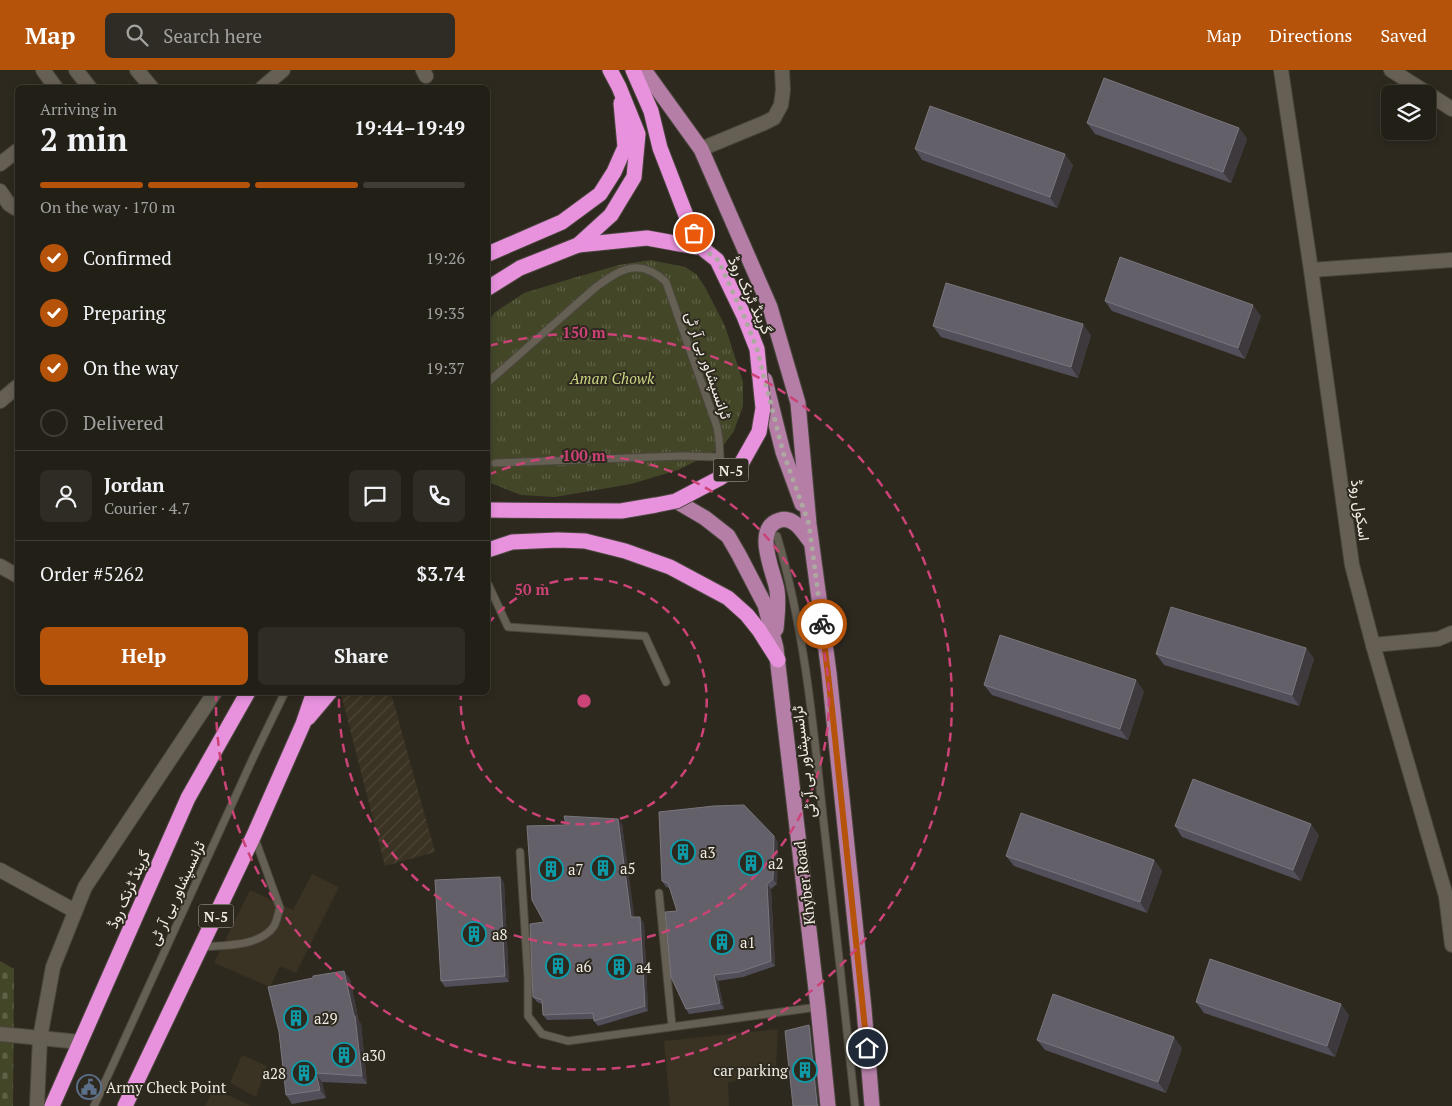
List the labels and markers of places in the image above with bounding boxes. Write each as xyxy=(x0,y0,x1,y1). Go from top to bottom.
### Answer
pin xyxy=(673,212,715,254)
centre of rings xyxy=(575,692,593,710)
building icon: a3 xyxy=(670,839,696,865)
place label: a3 xyxy=(700,842,716,862)
building icon: a2 xyxy=(738,850,764,876)
place label: a2 xyxy=(768,853,784,873)
building icon: a5 xyxy=(590,855,616,881)
building icon: a7 xyxy=(538,856,564,882)
place label: a5 xyxy=(620,858,636,878)
place label: a7 xyxy=(568,859,584,879)
building icon: a8 xyxy=(461,921,487,947)
place label: a8 xyxy=(492,924,508,944)
building icon: a1 xyxy=(709,929,735,955)
place label: a1 xyxy=(740,932,756,952)
building icon: a6 xyxy=(545,953,571,979)
building icon: a4 xyxy=(606,954,632,980)
place label: a6 xyxy=(576,956,592,976)
place label: a4 xyxy=(636,957,652,977)
building icon: a29 xyxy=(283,1005,309,1031)
place label: a29 xyxy=(314,1008,338,1028)
pin xyxy=(846,1027,888,1069)
building icon: a30 xyxy=(331,1042,357,1068)
place label: a30 xyxy=(362,1045,386,1065)
building icon: car parking xyxy=(792,1057,818,1083)
building icon: a28 xyxy=(291,1060,317,1086)
place label: car parking xyxy=(713,1060,789,1080)
place label: a28 xyxy=(262,1063,286,1083)
public building icon: Army Check Point xyxy=(76,1074,102,1100)
place label: Army Check Point xyxy=(106,1077,227,1097)

